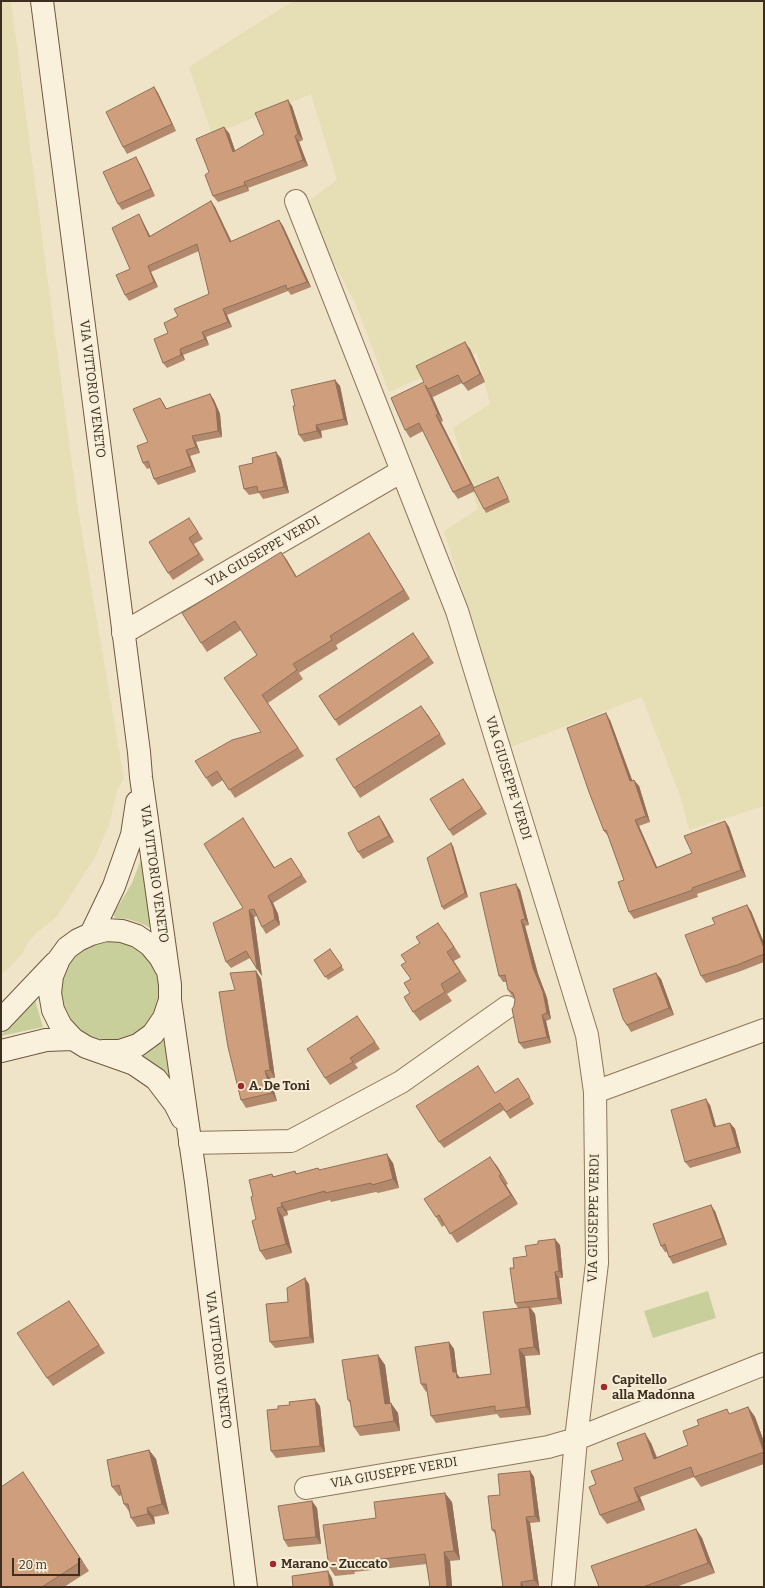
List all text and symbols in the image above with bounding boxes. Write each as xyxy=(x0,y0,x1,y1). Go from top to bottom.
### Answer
street label: VIA VITTORIO VENETO xyxy=(76,319,108,459)
street label: VIA GIUSEPPE VERDI xyxy=(203,513,323,591)
street label: VIA GIUSEPPE VERDI xyxy=(482,714,534,842)
street label: VIA VITTORIO VENETO xyxy=(137,804,171,944)
place label: A. De Toni xyxy=(249,1078,310,1094)
marker: A. De Toni xyxy=(236,1081,246,1091)
street label: VIA GIUSEPPE VERDI xyxy=(585,1153,603,1283)
street label: VIA VITTORIO VENETO xyxy=(202,1290,234,1430)
place label: Capitello alla Madonna xyxy=(612,1372,695,1403)
marker: Capitello alla Madonna xyxy=(599,1382,609,1392)
street label: VIA GIUSEPPE VERDI xyxy=(329,1454,459,1492)
scale bar xyxy=(14,1550,82,1576)
place label: Marano - Zuccato xyxy=(281,1556,388,1572)
text: 20 m xyxy=(19,1558,47,1572)
marker: Marano - Zuccato xyxy=(268,1559,278,1569)

